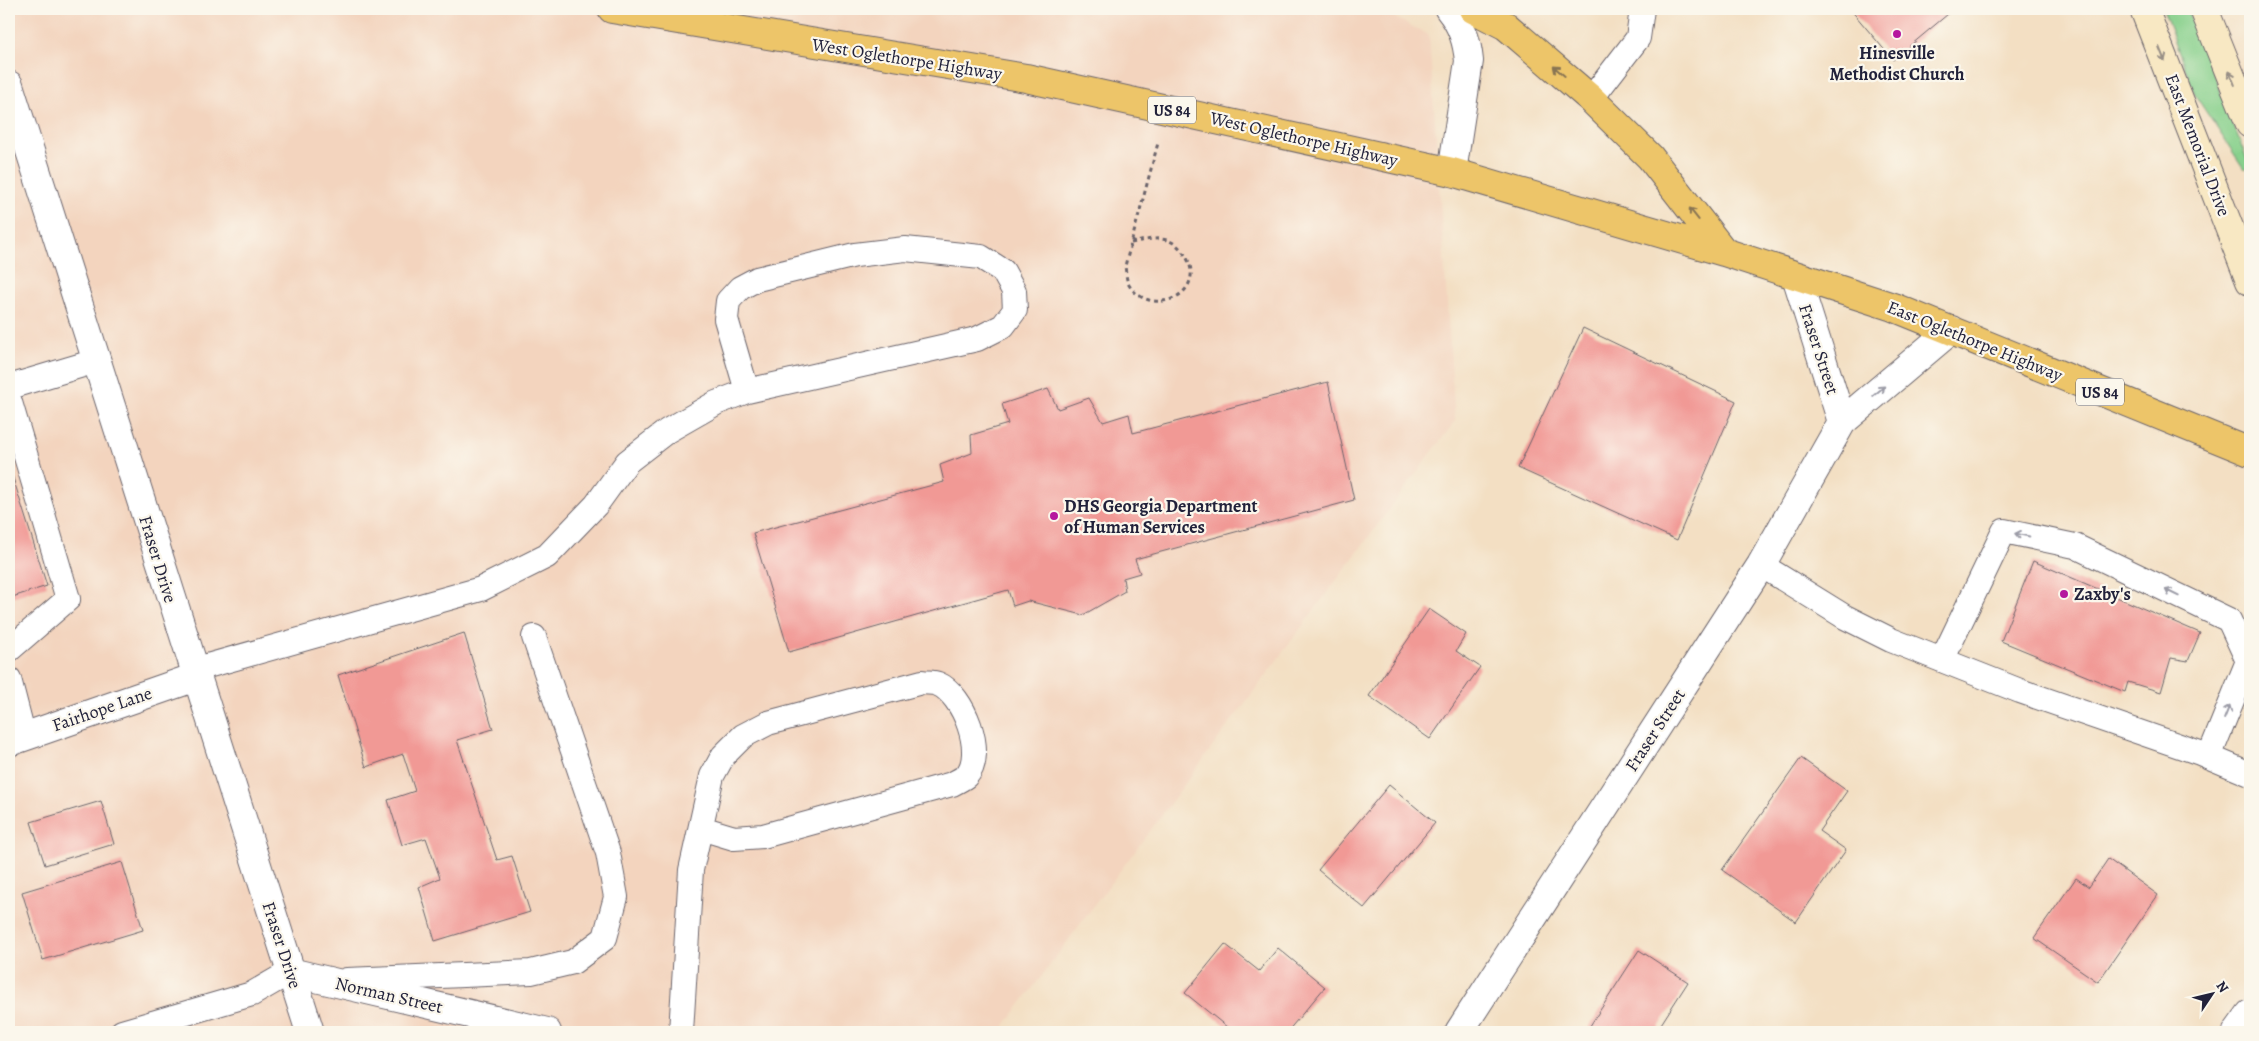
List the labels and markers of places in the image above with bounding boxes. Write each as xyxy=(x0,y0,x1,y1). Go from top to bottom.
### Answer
marker: Hinesville Methodist Church xyxy=(1891,28,1903,40)
place label: Hinesville Methodist Church xyxy=(1829,41,1965,86)
place label: DHS Georgia Department of Human Services xyxy=(1064,494,1258,539)
marker: DHS Georgia Department of Human Services xyxy=(1048,510,1060,522)
place label: Zaxby's xyxy=(2074,582,2131,606)
marker: Zaxby's xyxy=(2058,588,2070,600)

